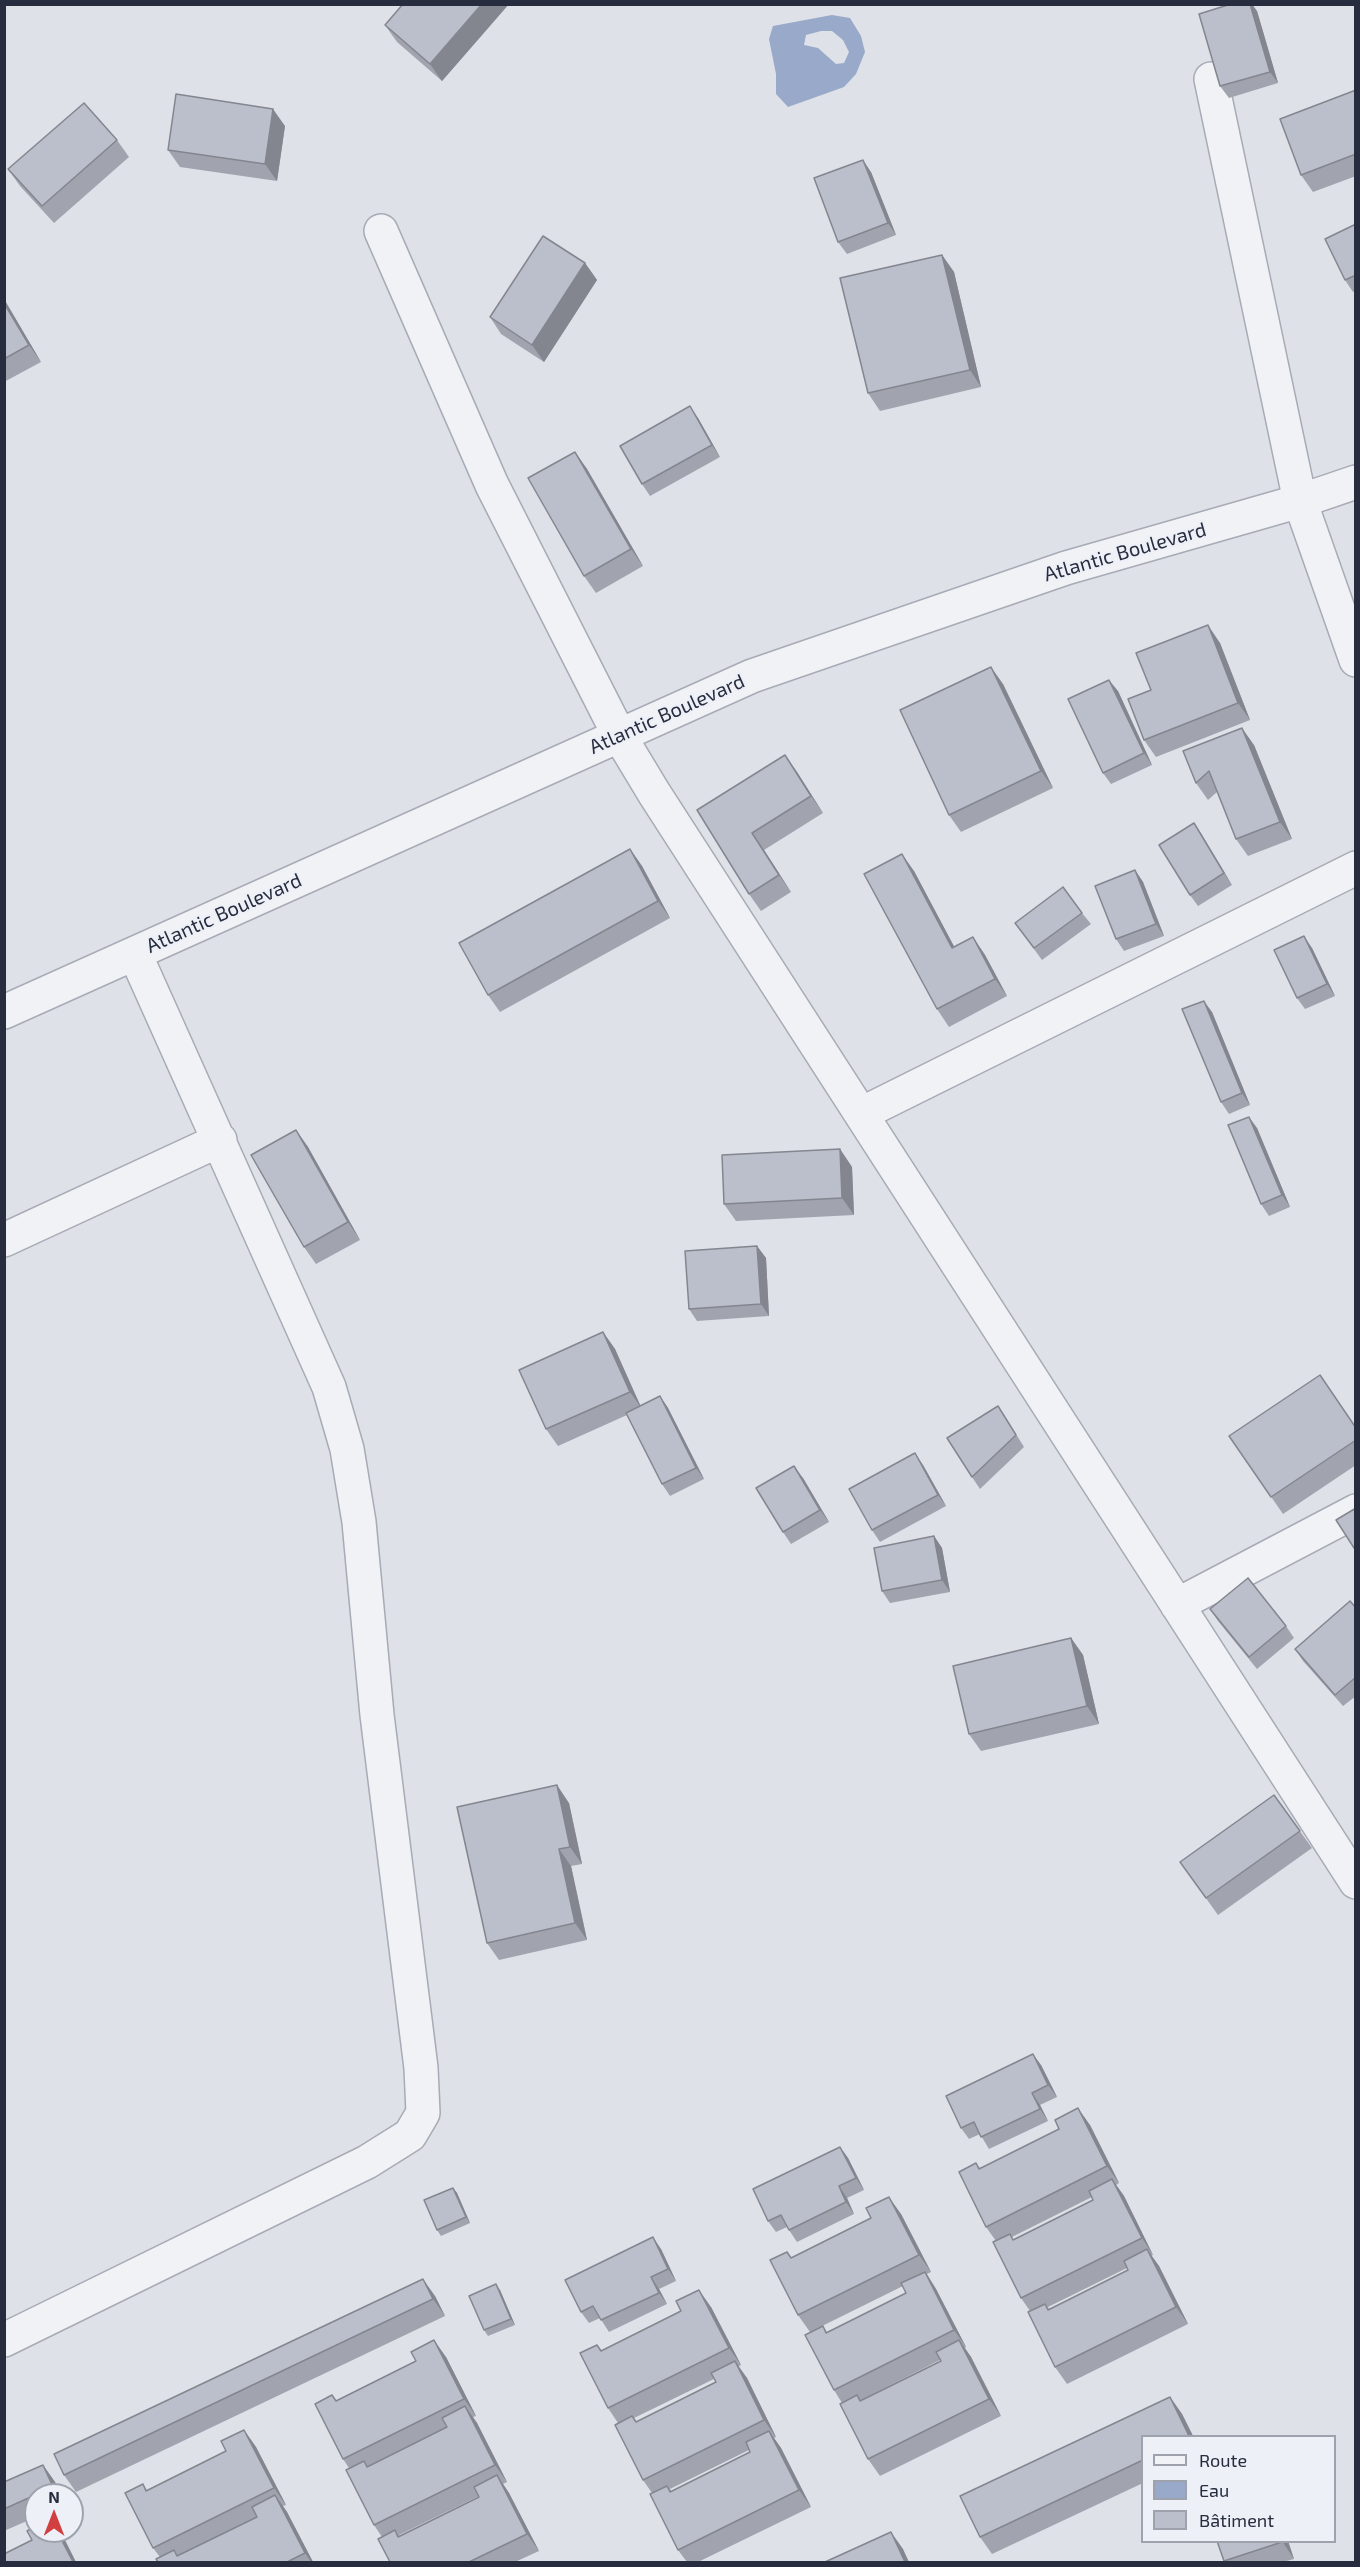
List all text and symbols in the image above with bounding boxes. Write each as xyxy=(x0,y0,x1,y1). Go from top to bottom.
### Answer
street label: Atlantic Boulevard xyxy=(1041,517,1209,587)
street label: Atlantic Boulevard xyxy=(586,669,748,759)
street label: Atlantic Boulevard xyxy=(143,868,305,958)
legend xyxy=(1141,2435,1336,2543)
text: Route xyxy=(1199,2449,1247,2471)
text: Eau xyxy=(1199,2479,1229,2501)
north arrow xyxy=(24,2483,84,2543)
text: N xyxy=(48,2487,60,2506)
text: Bâtiment xyxy=(1199,2509,1274,2531)

